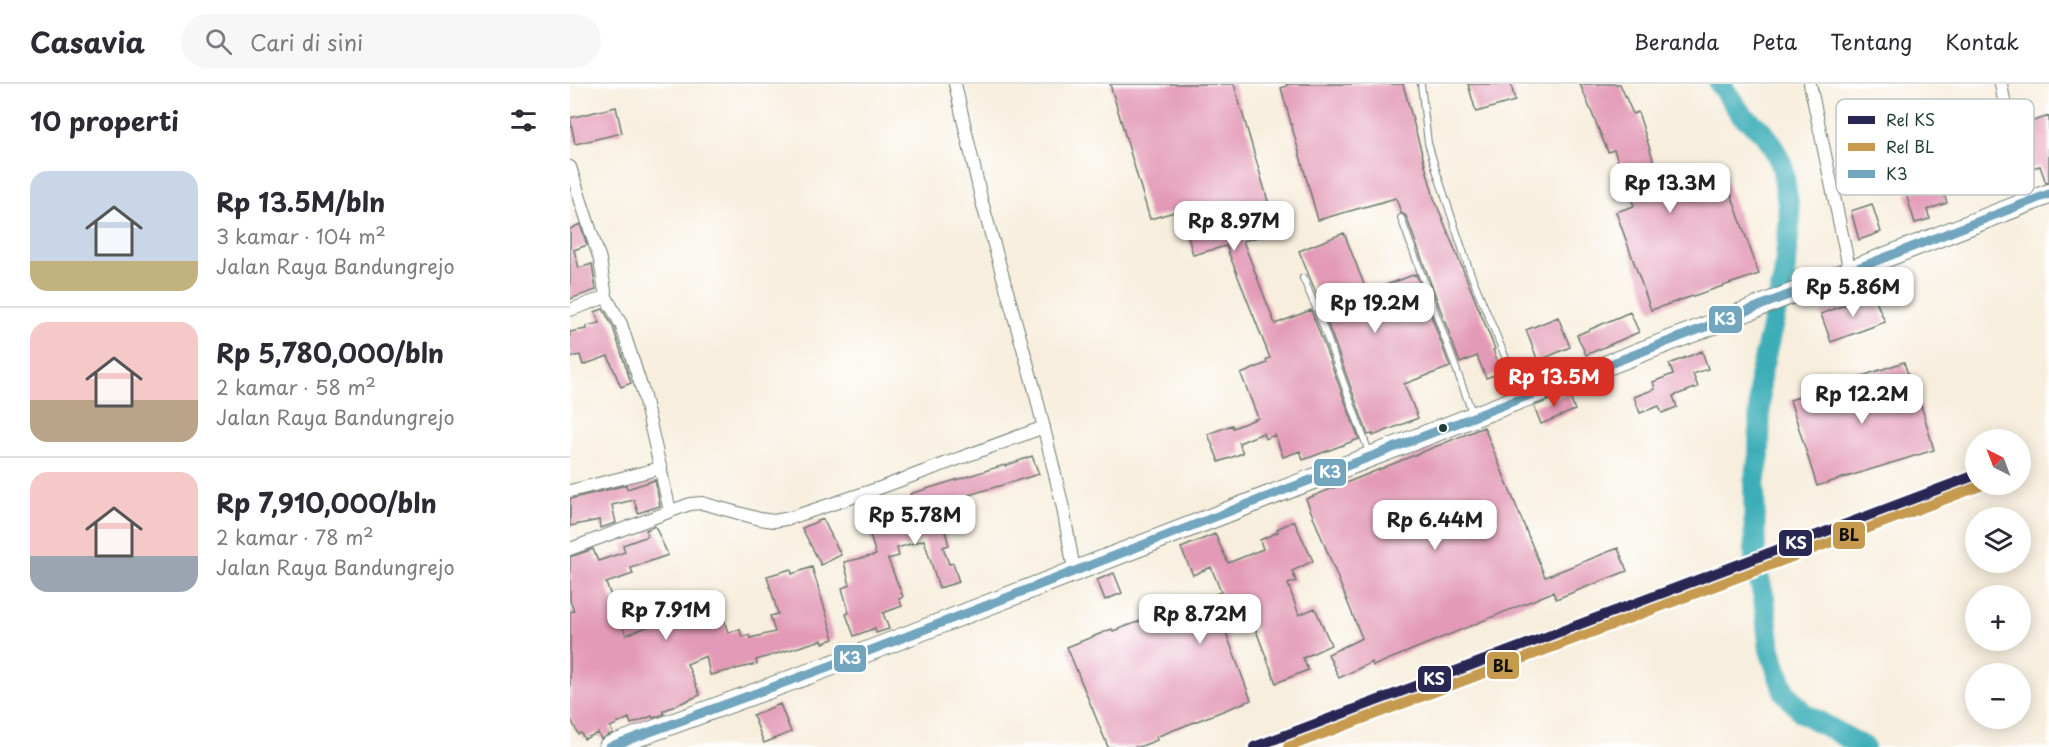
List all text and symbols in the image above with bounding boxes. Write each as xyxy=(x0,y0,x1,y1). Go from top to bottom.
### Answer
search box xyxy=(181,14,601,68)
text: Casavia xyxy=(30,20,145,63)
icon: search xyxy=(202,25,235,58)
text: Cari di sini xyxy=(250,25,363,58)
text: Beranda xyxy=(1634,25,1719,57)
text: Peta xyxy=(1752,25,1797,57)
text: Tentang xyxy=(1830,25,1912,57)
text: Kontak xyxy=(1945,25,2019,57)
legend xyxy=(1836,99,2034,195)
text: 10 properti xyxy=(30,101,179,140)
icon: filters xyxy=(507,104,540,137)
text: Rel KS xyxy=(1886,107,1935,131)
text: Rel BL xyxy=(1886,134,1934,158)
text: K3 xyxy=(1886,161,1908,185)
pin: Rp 13.3M xyxy=(1608,163,1732,214)
text: Rp 13.3M xyxy=(1624,167,1716,197)
text: Rp 13.5M/bln xyxy=(216,182,385,221)
icon: home xyxy=(78,195,150,267)
pin: Rp 8.97M xyxy=(1172,201,1296,252)
text: Rp 8.97M xyxy=(1188,205,1280,235)
text: 3 kamar · 104 m² xyxy=(216,221,386,251)
text: Jalan Raya Bandungrejo xyxy=(216,251,455,281)
pin: Rp 5.86M xyxy=(1791,267,1915,318)
text: Rp 5.86M xyxy=(1806,271,1900,301)
pin: Rp 19.2M xyxy=(1313,283,1437,334)
text: Rp 19.2M xyxy=(1330,287,1420,317)
line badge: K3 xyxy=(1708,305,1743,334)
text: K3 xyxy=(1714,306,1736,330)
text: Rp 5,780,000/bln xyxy=(216,333,444,372)
icon: home xyxy=(78,346,150,418)
pin: Rp 13.5M xyxy=(1492,357,1616,408)
text: Rp 13.5M xyxy=(1508,361,1600,391)
text: 2 kamar · 58 m² xyxy=(216,372,376,402)
pin: Rp 12.2M xyxy=(1800,374,1924,425)
text: Rp 12.2M xyxy=(1815,378,1909,408)
text: Jalan Raya Bandungrejo xyxy=(216,402,455,432)
unlabelled marker xyxy=(1437,422,1449,434)
north arrow xyxy=(1965,429,2031,495)
map controls xyxy=(1965,429,2031,729)
line badge: K3 xyxy=(1313,458,1347,487)
text: K3 xyxy=(1319,459,1341,483)
text: Rp 7,910,000/bln xyxy=(216,483,437,522)
pin: Rp 5.78M xyxy=(853,495,977,546)
icon: home xyxy=(78,496,150,568)
text: Rp 5.78M xyxy=(868,499,962,529)
pin: Rp 6.44M xyxy=(1373,500,1497,551)
text: Rp 6.44M xyxy=(1387,504,1483,534)
button: layers xyxy=(1965,507,2031,573)
line badge: BL xyxy=(1832,521,1866,550)
text: 2 kamar · 78 m² xyxy=(216,522,374,552)
text: BL xyxy=(1839,522,1859,546)
line badge: KS xyxy=(1778,529,1813,557)
text: KS xyxy=(1785,530,1807,554)
text: Jalan Raya Bandungrejo xyxy=(216,552,455,582)
button: + xyxy=(1965,585,2031,651)
pin: Rp 7.91M xyxy=(604,590,728,641)
text: Rp 7.91M xyxy=(621,594,711,624)
pin: Rp 8.72M xyxy=(1138,594,1262,645)
text: Rp 8.72M xyxy=(1153,598,1247,628)
line badge: K3 xyxy=(833,644,867,673)
text: K3 xyxy=(839,645,861,669)
line badge: BL xyxy=(1486,651,1520,680)
text: BL xyxy=(1493,653,1513,677)
button: − xyxy=(1965,663,2031,729)
line badge: KS xyxy=(1417,665,1452,693)
text: KS xyxy=(1423,666,1445,690)

